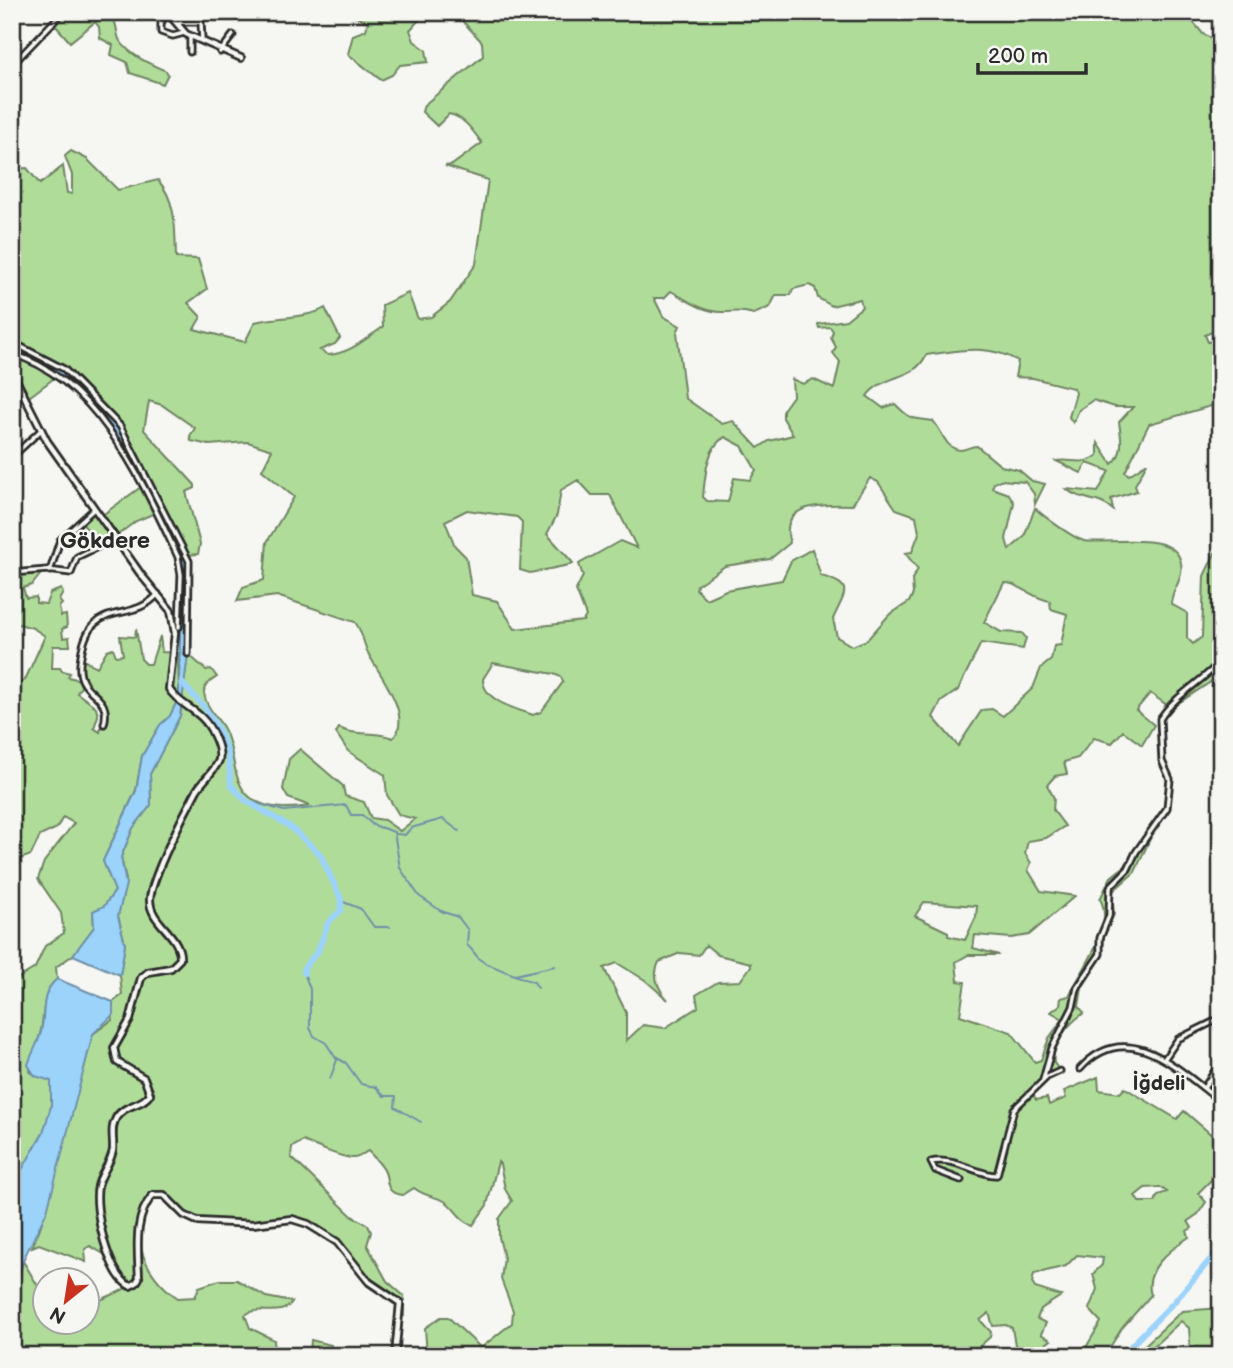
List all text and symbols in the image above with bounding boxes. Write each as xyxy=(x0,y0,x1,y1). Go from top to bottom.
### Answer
scale bar xyxy=(978,32,1086,76)
text: 200 m xyxy=(988,44,1048,69)
district label: Gökdere xyxy=(60,527,150,555)
district label: İğdeli xyxy=(1133,1070,1185,1096)
north arrow xyxy=(32,1266,102,1336)
text: N xyxy=(46,1301,70,1328)

